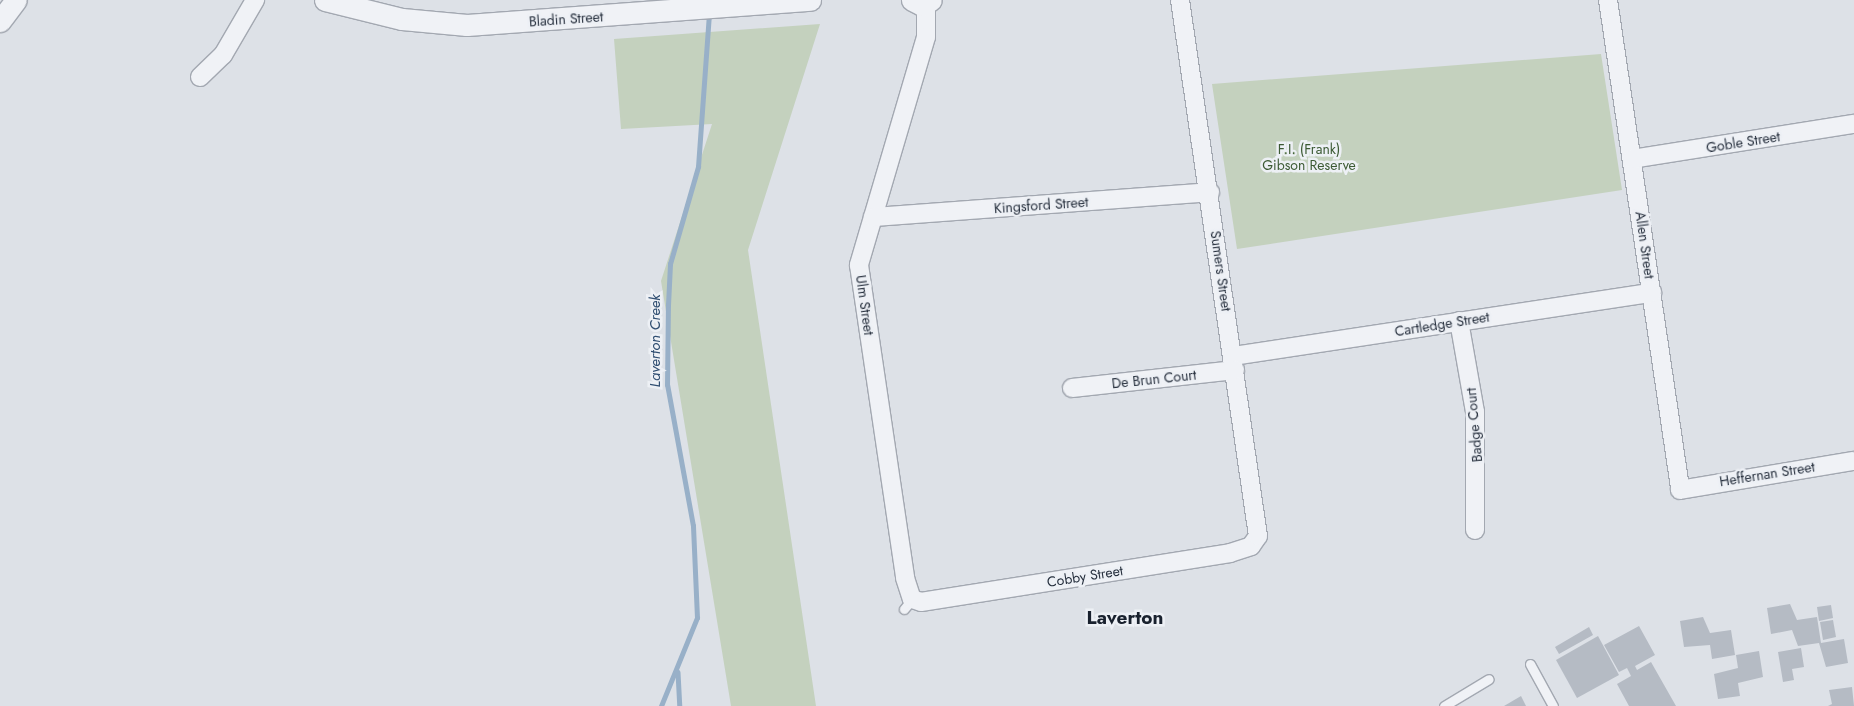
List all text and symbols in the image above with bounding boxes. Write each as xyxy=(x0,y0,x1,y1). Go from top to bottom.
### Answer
street label: Bladin Street xyxy=(528,8,604,30)
street label: Goble Street xyxy=(1705,128,1781,156)
park label: F.I. (Frank) Gibson Reserve xyxy=(1262,141,1356,174)
street label: Kingsford Street xyxy=(993,193,1089,217)
street label: Allen Street xyxy=(1632,210,1658,280)
street label: Sumers Street xyxy=(1207,230,1235,312)
street label: Ulm Street xyxy=(852,274,878,336)
water label: Laverton Creek xyxy=(647,294,665,388)
street label: Cartledge Street xyxy=(1393,308,1491,340)
street label: De Brun Court xyxy=(1111,366,1197,392)
street label: Badge Court xyxy=(1462,387,1486,463)
street label: Heffernan Street xyxy=(1718,458,1816,490)
street label: Cobby Street xyxy=(1046,562,1124,590)
district label: Laverton xyxy=(1087,607,1163,629)

